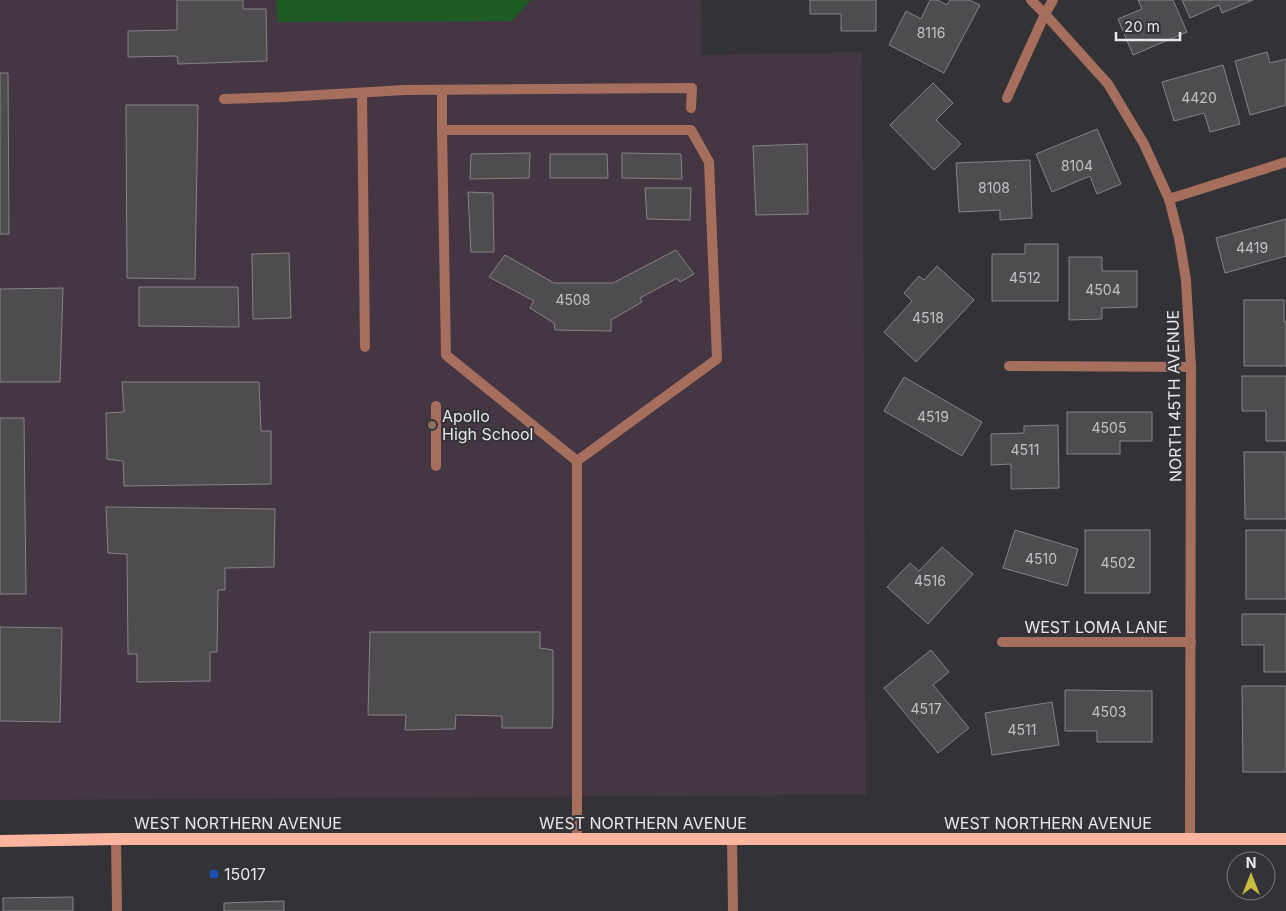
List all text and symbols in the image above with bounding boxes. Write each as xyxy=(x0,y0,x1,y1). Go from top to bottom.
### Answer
scale bar xyxy=(1116,10,1180,42)
text: 20 m xyxy=(1124,17,1160,36)
house number: 8116 xyxy=(917,24,945,41)
house number: 4420 xyxy=(1181,89,1217,106)
house number: 8104 xyxy=(1061,157,1093,174)
house number: 8108 xyxy=(978,179,1010,196)
house number: 4419 xyxy=(1236,239,1268,256)
house number: 4512 xyxy=(1009,269,1041,286)
house number: 4504 xyxy=(1085,281,1121,298)
house number: 4508 xyxy=(555,291,591,308)
house number: 4518 xyxy=(912,309,944,326)
street label: NORTH 45TH AVENUE xyxy=(1162,310,1186,482)
place label: Apollo High School xyxy=(442,406,533,444)
house number: 4519 xyxy=(917,408,949,425)
marker: Apollo High School xyxy=(426,419,438,431)
house number: 4505 xyxy=(1092,419,1126,436)
house number: 4511 xyxy=(1011,441,1039,458)
house number: 4510 xyxy=(1025,550,1057,567)
house number: 4502 xyxy=(1101,554,1135,571)
house number: 4516 xyxy=(914,572,946,589)
street label: WEST LOMA LANE xyxy=(1024,617,1168,637)
house number: 4517 xyxy=(910,700,942,717)
house number: 4503 xyxy=(1091,703,1127,720)
house number: 4511 xyxy=(1008,721,1036,738)
street label: WEST NORTHERN AVENUE xyxy=(134,813,342,833)
street label: WEST NORTHERN AVENUE xyxy=(539,813,747,833)
street label: WEST NORTHERN AVENUE xyxy=(944,813,1152,833)
north arrow xyxy=(1226,851,1276,901)
text: N xyxy=(1246,854,1256,871)
place label: 15017 xyxy=(224,864,266,884)
marker: 15017 xyxy=(208,868,220,880)

